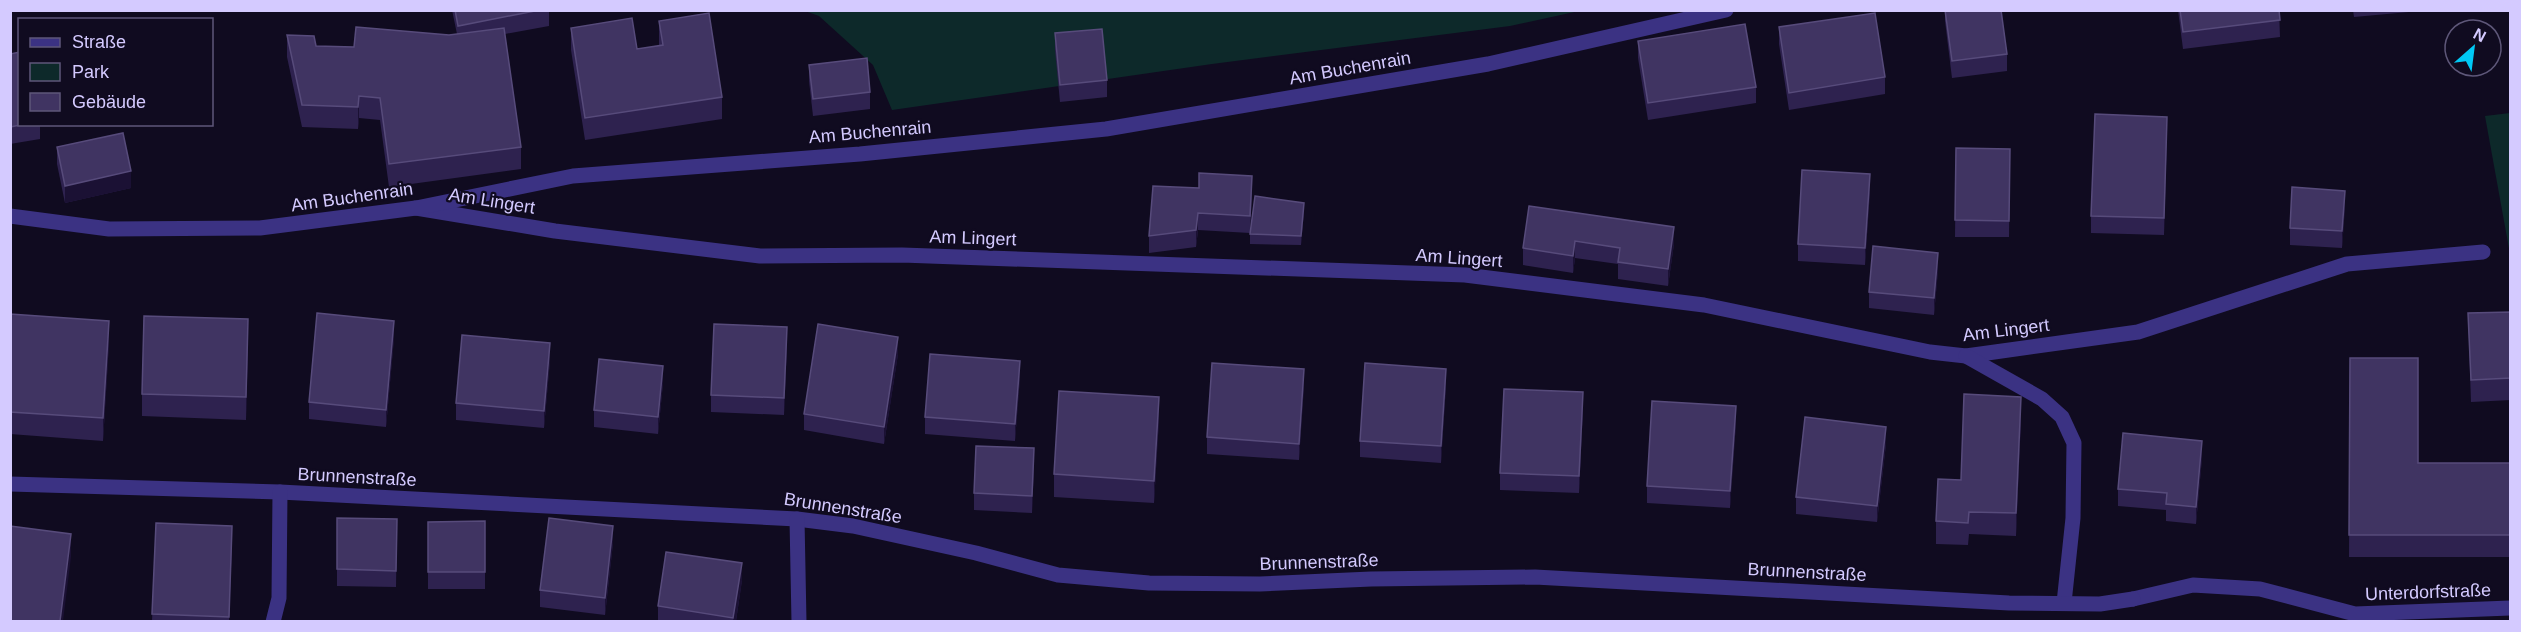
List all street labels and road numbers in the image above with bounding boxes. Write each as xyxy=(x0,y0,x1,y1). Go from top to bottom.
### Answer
street label: Am Buchenrain xyxy=(1288,47,1412,89)
street label: Am Buchenrain xyxy=(808,117,932,147)
street label: Am Buchenrain xyxy=(290,179,414,215)
street label: Am Lingert xyxy=(447,184,537,218)
street label: Am Lingert xyxy=(929,226,1017,250)
street label: Am Lingert xyxy=(1415,245,1503,271)
street label: Am Lingert xyxy=(1962,315,2050,345)
street label: Brunnenstraße xyxy=(297,464,417,490)
street label: Brunnenstraße xyxy=(783,489,903,527)
street label: Brunnenstraße xyxy=(1259,550,1379,574)
street label: Brunnenstraße xyxy=(1747,559,1867,585)
street label: Unterdorfstraße xyxy=(2365,580,2491,604)

